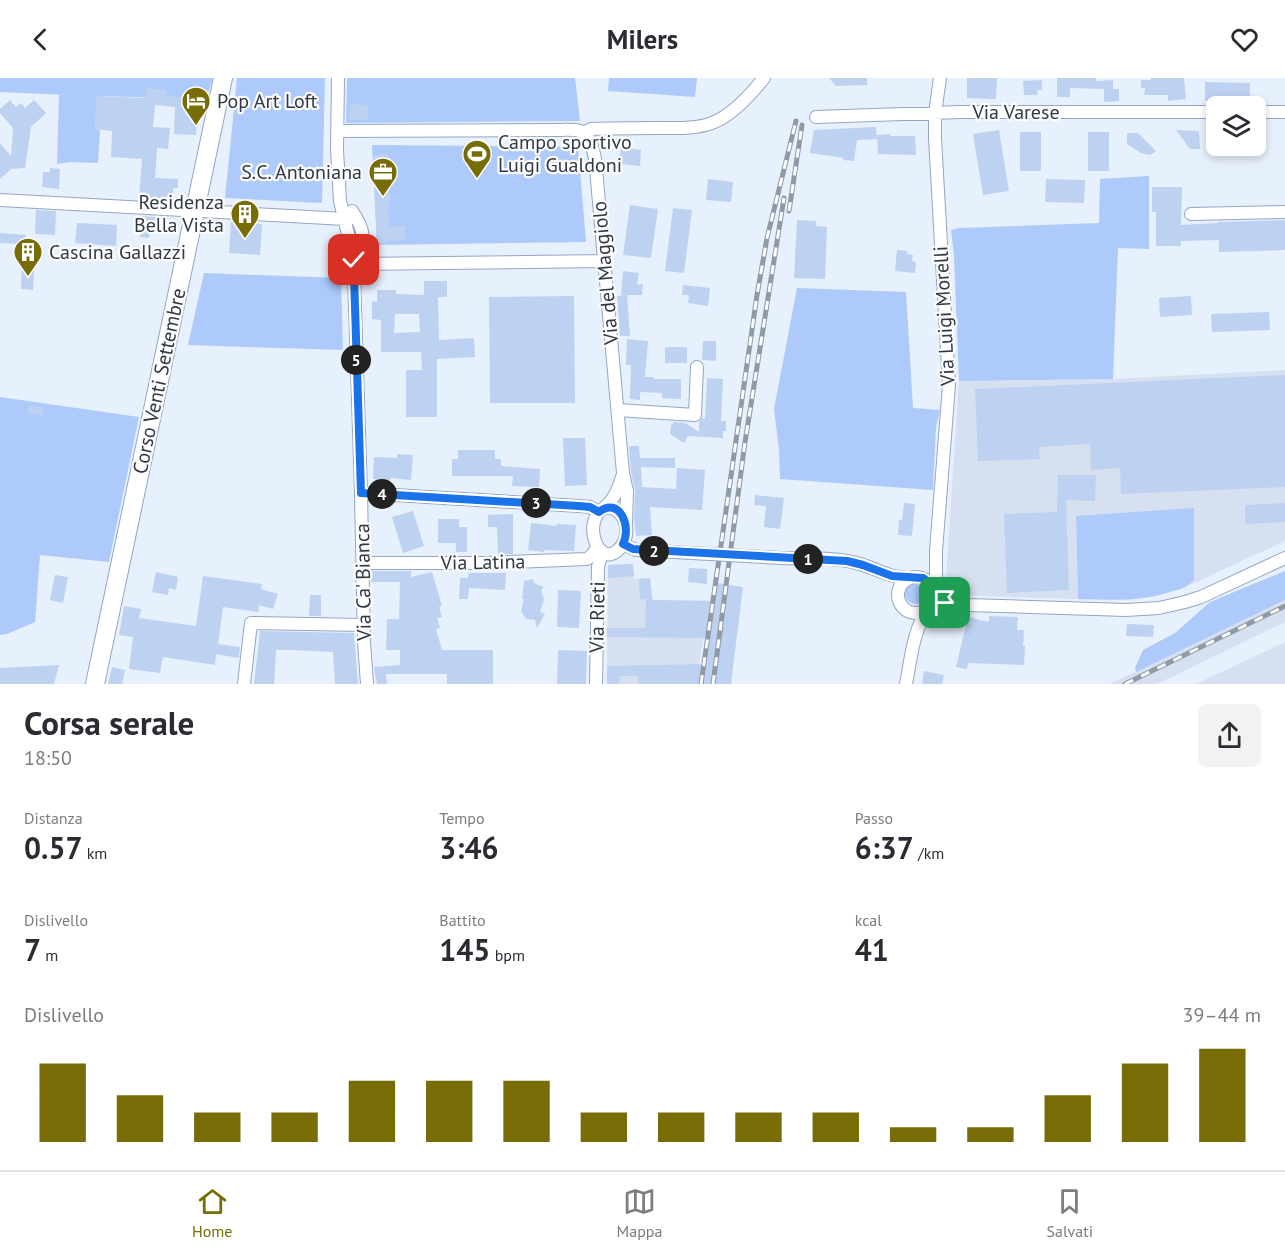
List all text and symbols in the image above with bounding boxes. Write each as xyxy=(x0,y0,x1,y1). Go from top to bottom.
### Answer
text: Milers xyxy=(607,22,678,56)
icon: back xyxy=(24,23,57,56)
icon: heart xyxy=(1228,23,1261,56)
hotel icon: Pop Art Loft xyxy=(180,85,212,127)
place label: Pop Art Loft xyxy=(217,88,318,114)
map controls xyxy=(1206,96,1266,156)
button: layers xyxy=(1206,96,1266,156)
street label: Via Varese xyxy=(971,99,1060,125)
place label: Campo sportivo Luigi Gualdoni xyxy=(498,129,632,178)
sports icon: Campo sportivo Luigi Gualdoni xyxy=(461,138,493,180)
office icon: S.C. Antoniana xyxy=(367,156,399,198)
place label: S.C. Antoniana xyxy=(241,159,362,185)
place label: Residenza Bella Vista xyxy=(134,189,224,238)
building icon: Residenza Bella Vista xyxy=(229,198,261,240)
street label: Via del Maggiolo xyxy=(586,200,624,347)
pin xyxy=(328,234,379,285)
building icon: Cascina Gallazzi xyxy=(12,236,44,278)
place label: Cascina Gallazzi xyxy=(49,239,186,265)
icon: check xyxy=(337,243,370,276)
street label: Via Luigi Morelli xyxy=(927,245,961,388)
street label: Corso Venti Settembre xyxy=(127,286,191,476)
pin: 5 xyxy=(341,345,371,375)
text: 5 xyxy=(351,350,361,370)
pin: 4 xyxy=(367,479,397,509)
text: 4 xyxy=(377,484,387,504)
pin: 3 xyxy=(521,488,551,518)
text: 3 xyxy=(531,493,541,513)
street label: Via Ca' Bianca xyxy=(349,523,377,642)
pin: 2 xyxy=(639,536,669,566)
text: 2 xyxy=(649,541,659,561)
pin: 1 xyxy=(793,544,823,574)
street label: Via Latina xyxy=(439,548,526,576)
text: 1 xyxy=(803,549,813,569)
pin xyxy=(919,577,970,628)
street label: Via Rieti xyxy=(583,581,611,654)
icon: arrive xyxy=(928,586,961,619)
text: Corsa serale xyxy=(24,701,194,744)
button: share xyxy=(1198,704,1261,767)
text: 18:50 xyxy=(24,745,72,771)
text: Distanza xyxy=(24,808,83,828)
text: Tempo xyxy=(439,808,485,828)
text: Passo xyxy=(855,808,893,828)
text: 0.57 xyxy=(24,828,82,867)
text: 3:46 xyxy=(439,828,498,867)
text: 6:37 xyxy=(855,828,914,867)
text: km xyxy=(82,843,107,863)
text: /km xyxy=(914,843,944,863)
text: Dislivello xyxy=(24,910,88,930)
text: Battito xyxy=(439,910,486,930)
text: kcal xyxy=(855,910,882,930)
text: 7 xyxy=(24,930,41,969)
text: 145 xyxy=(439,930,490,969)
text: 41 xyxy=(855,930,889,969)
text: m xyxy=(41,945,58,965)
text: bpm xyxy=(490,945,525,965)
text: Dislivello xyxy=(24,1002,104,1028)
text: 39–44 m xyxy=(1183,1002,1261,1028)
tab: Home xyxy=(192,1185,232,1241)
tab: Mappa xyxy=(617,1185,662,1241)
tab: Salvati xyxy=(1046,1185,1093,1241)

